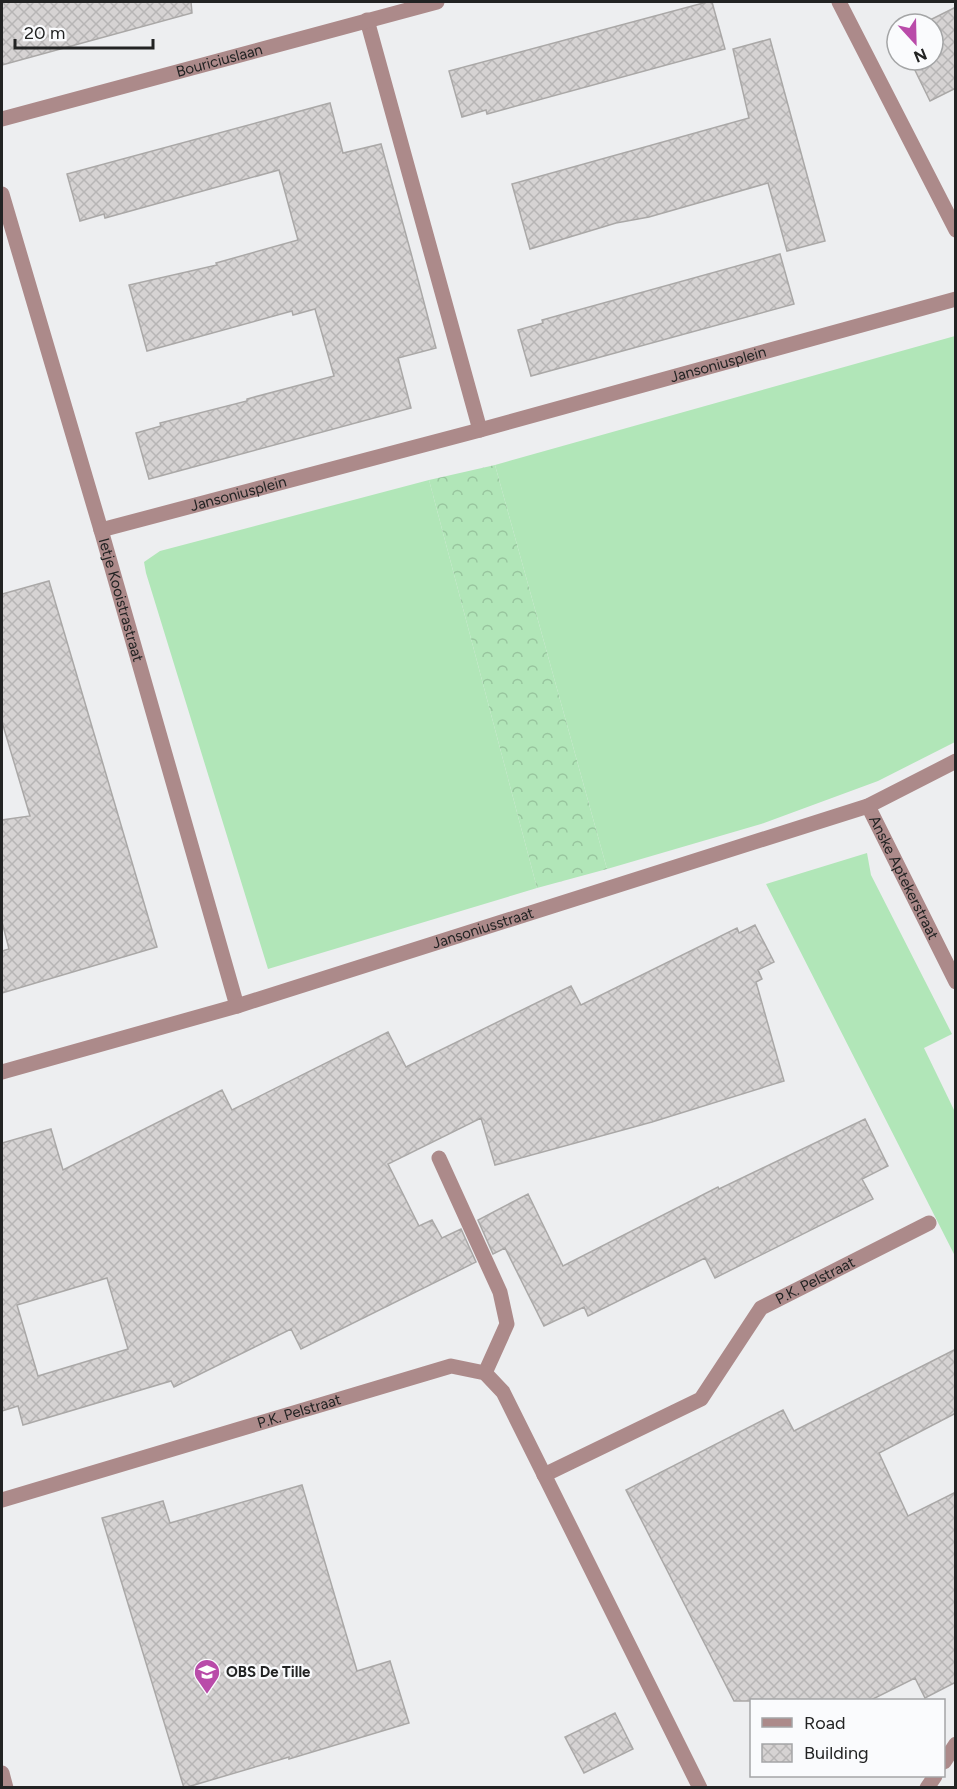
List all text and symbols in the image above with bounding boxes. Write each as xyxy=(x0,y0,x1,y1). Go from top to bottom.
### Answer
scale bar xyxy=(15,12,153,50)
north arrow xyxy=(885,12,945,72)
text: 20 m xyxy=(24,22,65,44)
street label: Bouriciuslaan xyxy=(174,40,264,81)
text: N xyxy=(911,44,930,67)
street label: Jansoniusplein xyxy=(668,343,768,386)
street label: Jansoniusplein xyxy=(188,472,288,515)
street label: Ietje Kooistrastraat xyxy=(95,536,147,664)
street label: Anske Aptekerstraat xyxy=(865,812,943,943)
street label: Jansoniusstraat xyxy=(430,903,536,953)
street label: P.K. Pelstraat xyxy=(772,1253,858,1308)
street label: P.K. Pelstraat xyxy=(255,1390,343,1432)
school or university icon: OBS De Tille xyxy=(192,1657,222,1695)
place label: OBS De Tille xyxy=(226,1663,311,1681)
legend xyxy=(750,1699,945,1777)
text: Road xyxy=(804,1712,845,1734)
text: Building xyxy=(804,1742,869,1764)

